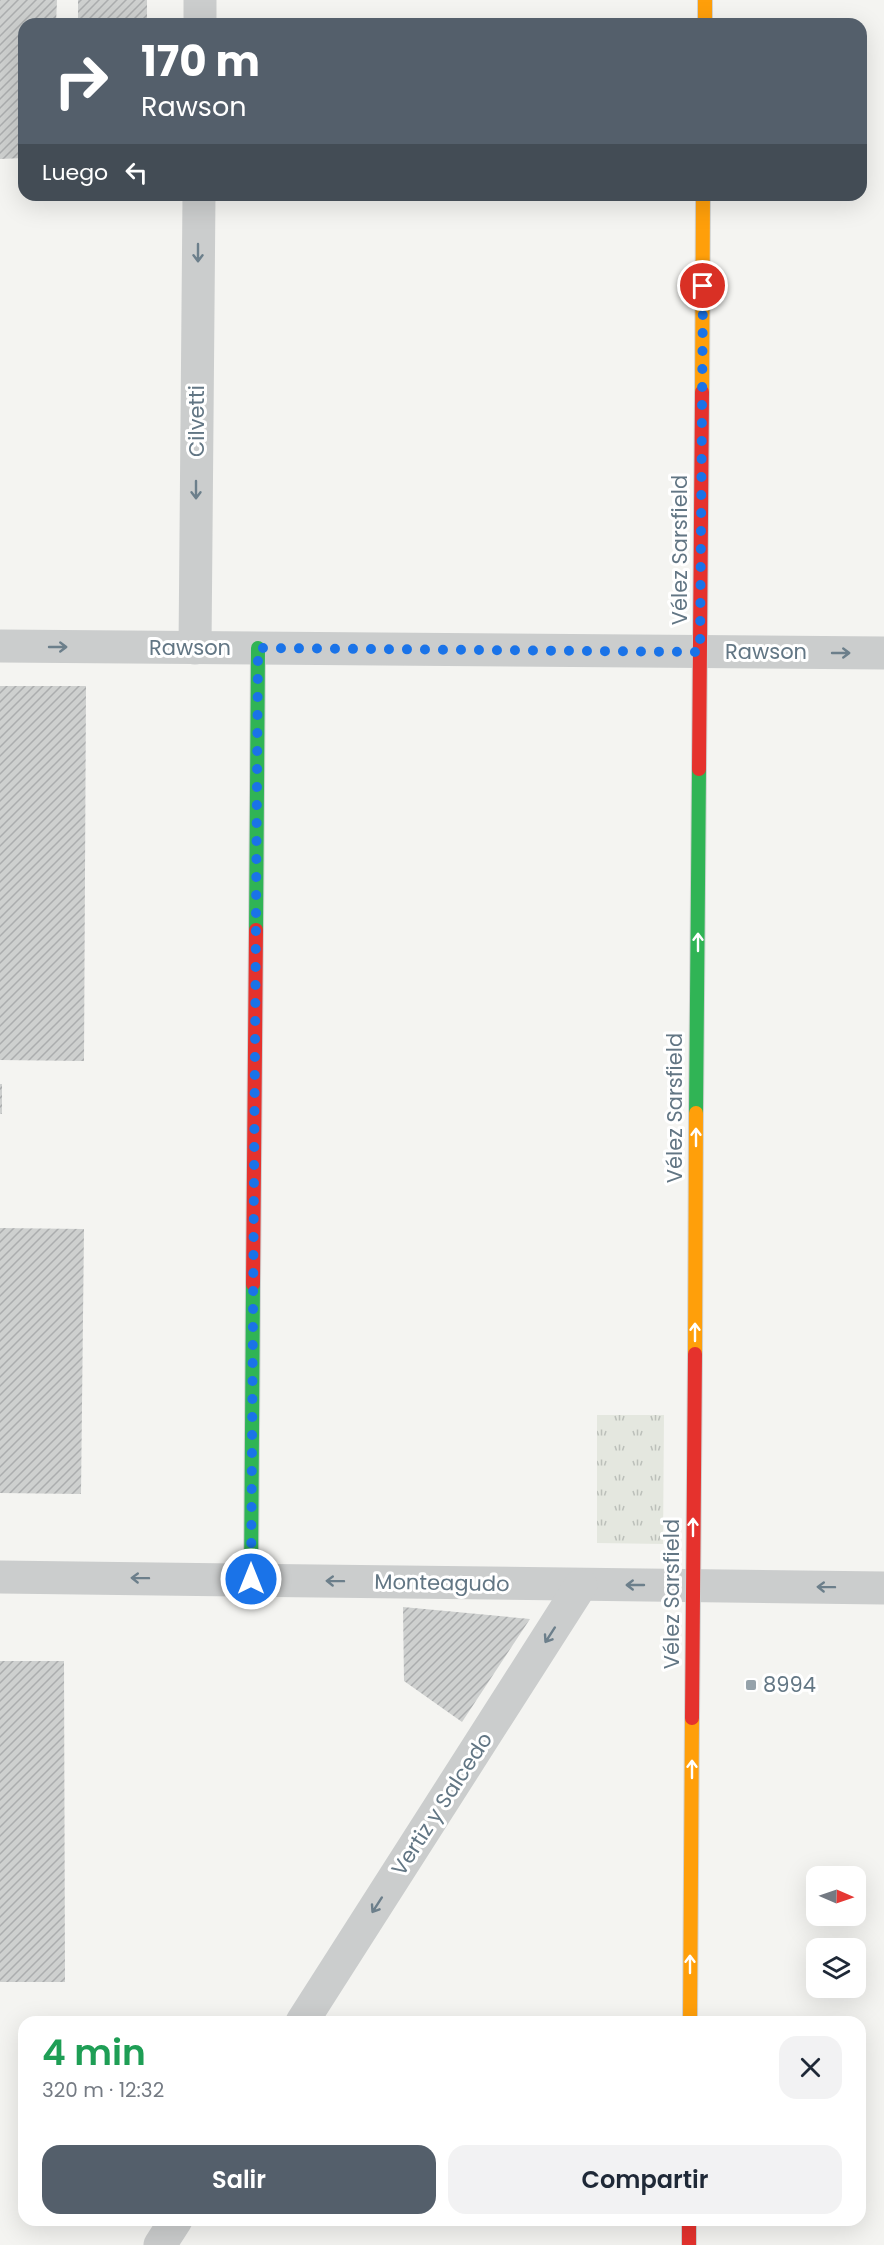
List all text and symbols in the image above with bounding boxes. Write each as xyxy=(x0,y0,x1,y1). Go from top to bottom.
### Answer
text: 170 m xyxy=(141,32,260,91)
icon: right xyxy=(42,42,120,120)
text: Rawson xyxy=(141,88,246,125)
icon: left xyxy=(120,156,153,189)
text: Luego xyxy=(42,157,108,188)
one-way arrow xyxy=(192,243,204,263)
pin xyxy=(677,260,728,311)
icon: arrive xyxy=(686,269,719,302)
street label: Cilvetti xyxy=(182,385,211,457)
street label: Vélez Sarsfield xyxy=(665,475,694,625)
one-way arrow xyxy=(190,480,202,500)
street label: Rawson xyxy=(149,633,231,662)
street label: Rawson xyxy=(725,637,807,666)
one-way arrow xyxy=(48,641,68,653)
one-way arrow xyxy=(831,647,851,659)
one-way arrow xyxy=(692,932,704,952)
street label: Vélez Sarsfield xyxy=(660,1033,689,1183)
one-way arrow xyxy=(690,1127,702,1147)
one-way arrow xyxy=(689,1322,701,1342)
one-way arrow xyxy=(688,1517,699,1537)
street label: Vélez Sarsfield xyxy=(657,1519,686,1669)
position arrow xyxy=(219,1547,283,1611)
street label: Monteagudo xyxy=(374,1567,510,1598)
one-way arrow xyxy=(130,1572,150,1584)
one-way arrow xyxy=(325,1575,345,1587)
one-way arrow xyxy=(625,1579,645,1591)
one-way arrow xyxy=(816,1581,836,1593)
one-way arrow xyxy=(543,1626,556,1643)
place label: 8994 xyxy=(763,1670,816,1699)
marker: 8994 xyxy=(744,1678,758,1692)
street label: Vertiz y Salcedo xyxy=(384,1726,499,1881)
one-way arrow xyxy=(686,1759,698,1779)
north arrow xyxy=(806,1866,866,1926)
map controls xyxy=(806,1866,866,1998)
one-way arrow xyxy=(371,1896,383,1913)
button: layers xyxy=(806,1938,866,1998)
one-way arrow xyxy=(685,1954,696,1974)
text: 4 min xyxy=(42,2027,146,2078)
button: close xyxy=(779,2036,842,2099)
text: 320 m · 12:32 xyxy=(42,2076,164,2104)
button: Salir xyxy=(42,2145,436,2214)
button: Compartir xyxy=(448,2145,842,2214)

